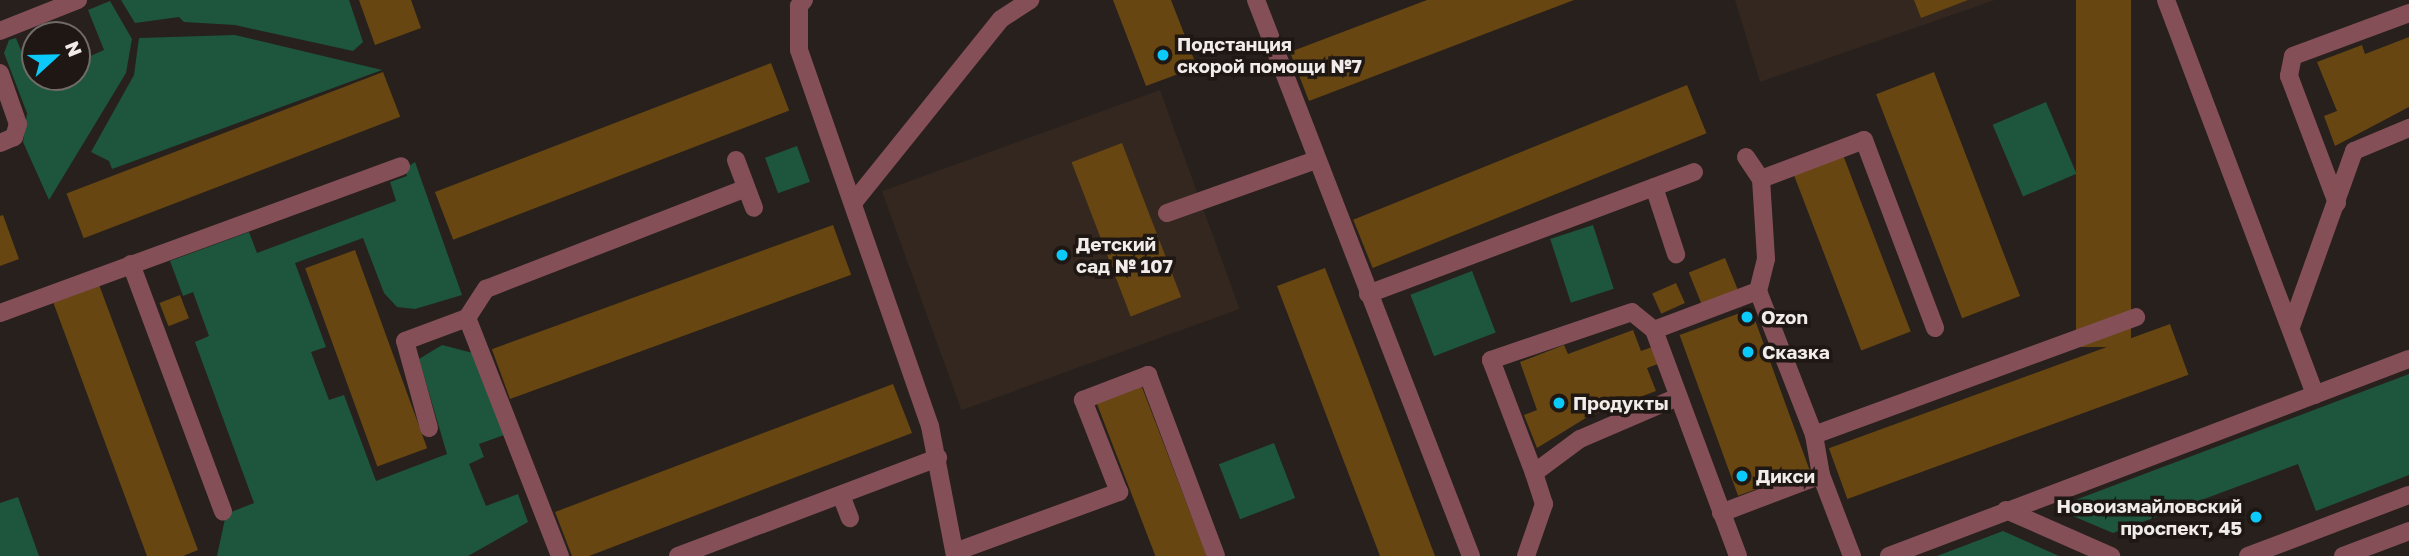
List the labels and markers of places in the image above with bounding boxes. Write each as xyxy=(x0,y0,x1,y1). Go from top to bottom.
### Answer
place label: Подстанция скорой помощи №7 xyxy=(1177,33,1362,77)
marker: Подстанция скорой помощи №7 xyxy=(1155,47,1171,63)
place label: Детский сад № 107 xyxy=(1076,233,1173,277)
marker: Детский сад № 107 xyxy=(1054,247,1070,263)
place label: Ozon xyxy=(1761,306,1808,328)
marker: Ozon xyxy=(1739,309,1755,325)
place label: Сказка xyxy=(1762,341,1830,363)
marker: Сказка xyxy=(1740,344,1756,360)
place label: Продукты xyxy=(1573,392,1669,414)
marker: Продукты xyxy=(1551,395,1567,411)
place label: Дикси xyxy=(1756,465,1815,487)
marker: Дикси xyxy=(1734,468,1750,484)
place label: Новоизмайловский проспект, 45 xyxy=(2056,495,2242,539)
marker: Новоизмайловский проспект, 45 xyxy=(2248,509,2264,525)

